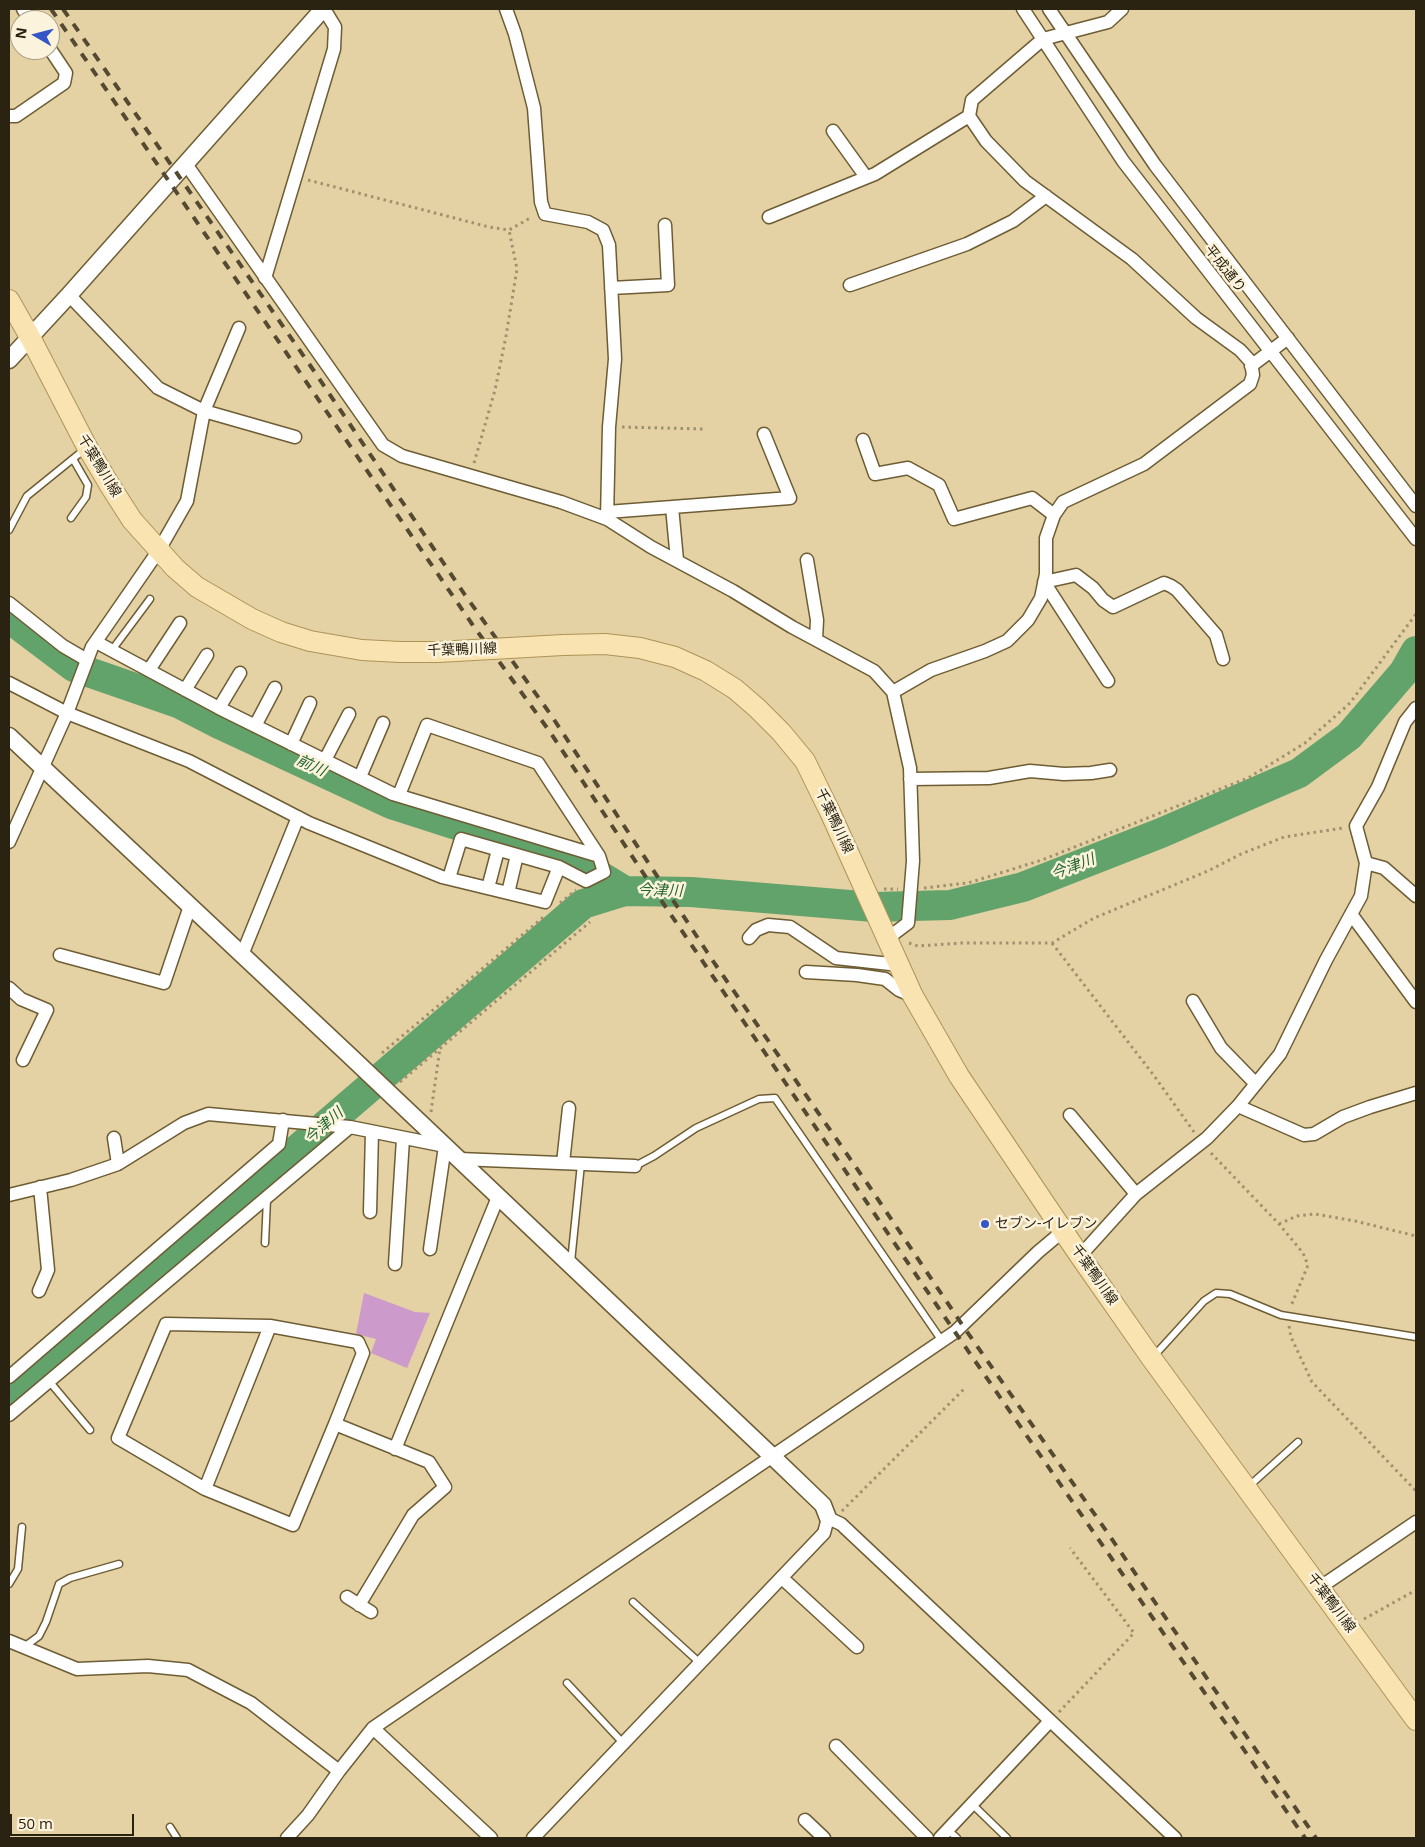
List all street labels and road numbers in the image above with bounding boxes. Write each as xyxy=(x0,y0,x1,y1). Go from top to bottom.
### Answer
street label: 平成通り xyxy=(1201,242,1249,296)
street label: 千葉鴨川線 xyxy=(74,432,124,500)
street label: 千葉鴨川線 xyxy=(427,640,497,660)
street label: 千葉鴨川線 xyxy=(812,786,856,856)
street label: 千葉鴨川線 xyxy=(1067,1242,1121,1308)
street label: 千葉鴨川線 xyxy=(1303,1570,1359,1636)

